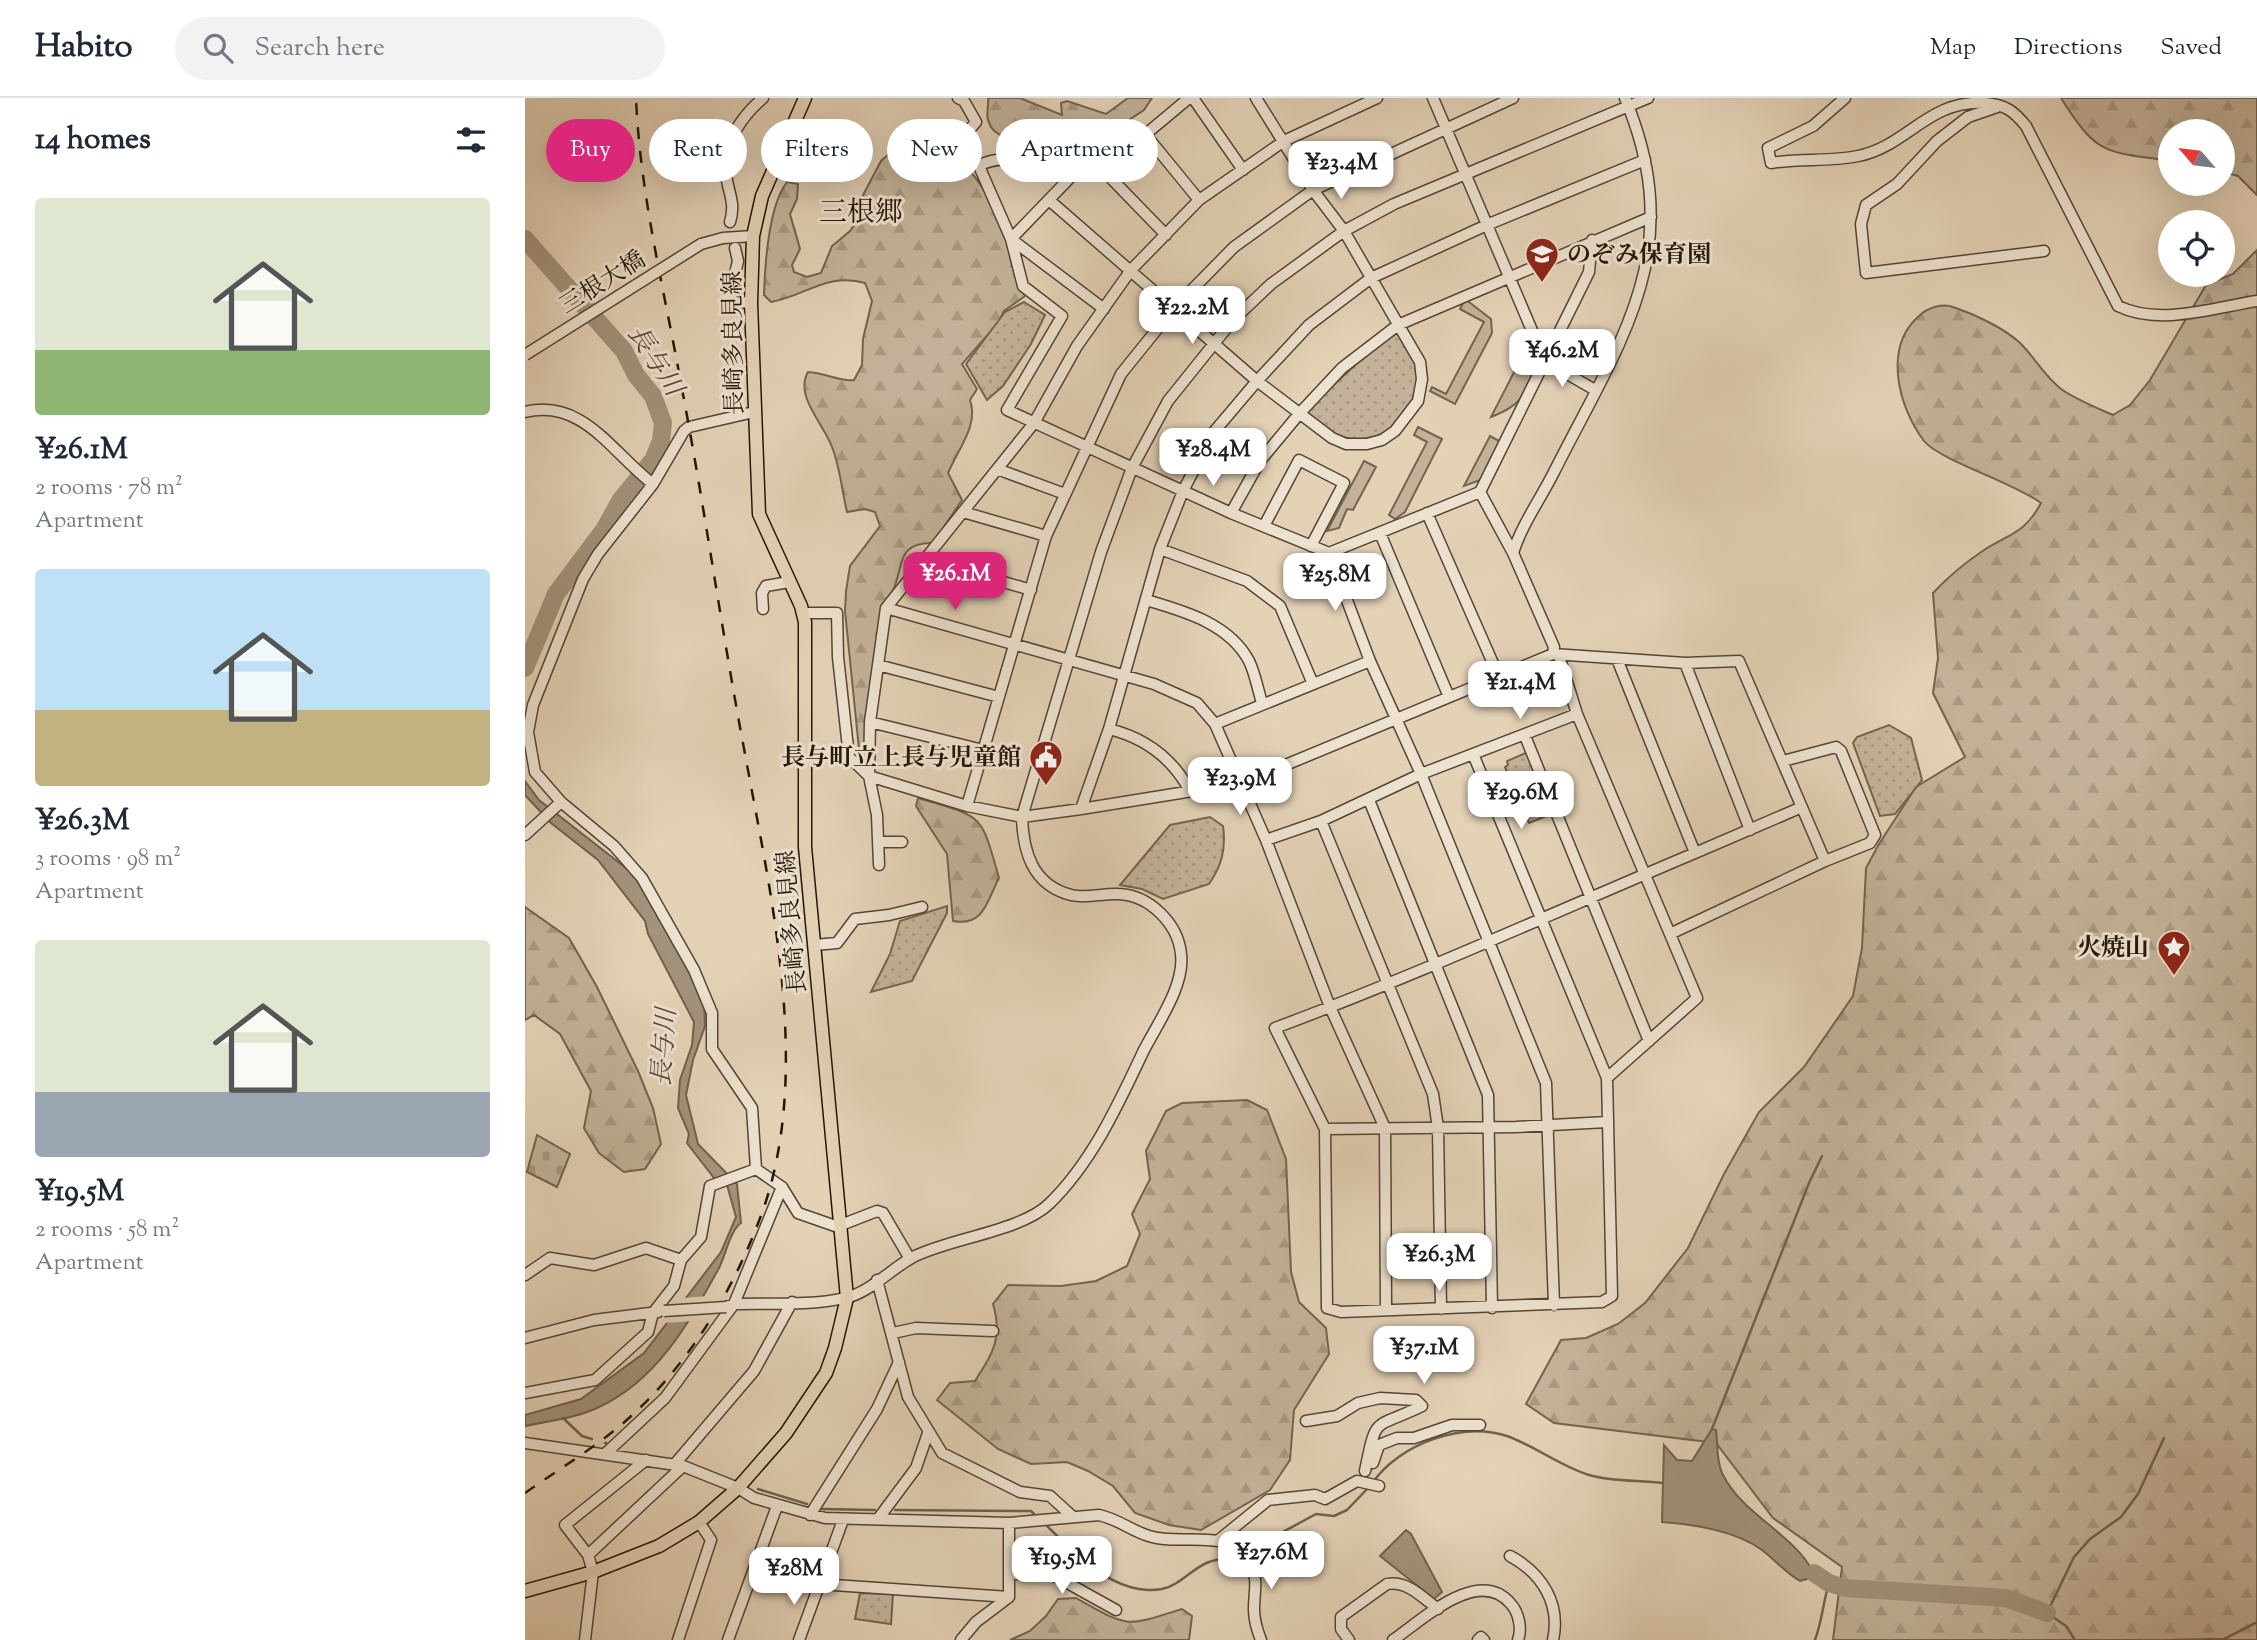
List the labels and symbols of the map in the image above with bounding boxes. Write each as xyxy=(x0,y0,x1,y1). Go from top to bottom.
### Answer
north arrow xyxy=(2158,119,2235,196)
pin: ¥23.4M xyxy=(1284,141,1398,201)
district label: 三根郷 xyxy=(819,194,903,234)
school or university icon: のぞみ保育園 xyxy=(1523,235,1561,284)
place label: のぞみ保育園 xyxy=(1567,239,1711,273)
street label: 三根大橋 xyxy=(553,244,653,324)
street label: 長崎多良見線 xyxy=(717,271,753,415)
pin: ¥22.2M xyxy=(1135,286,1249,346)
water label: 長与川 xyxy=(617,319,692,407)
pin: ¥46.2M xyxy=(1505,330,1619,389)
pin: ¥28.4M xyxy=(1156,428,1270,488)
pin: ¥26.1M xyxy=(898,552,1012,612)
pin: ¥25.8M xyxy=(1278,554,1392,613)
pin: ¥21.4M xyxy=(1463,662,1577,721)
public building icon: 長与町立上長与児童館 xyxy=(1027,738,1065,787)
place label: 長与町立上長与児童館 xyxy=(781,742,1021,776)
pin: ¥23.9M xyxy=(1183,758,1297,817)
pin: ¥29.6M xyxy=(1464,772,1578,831)
street label: 長崎多良見線 xyxy=(770,849,816,995)
place icon: 火焼山 xyxy=(2155,928,2193,977)
place label: 火焼山 xyxy=(2077,932,2149,966)
water label: 長与川 xyxy=(644,1004,687,1087)
pin: ¥26.3M xyxy=(1382,1234,1496,1293)
pin: ¥37.1M xyxy=(1367,1326,1481,1386)
pin: ¥27.6M xyxy=(1214,1532,1328,1591)
pin: ¥19.5M xyxy=(1005,1536,1119,1596)
pin: ¥28M xyxy=(753,1548,835,1607)

